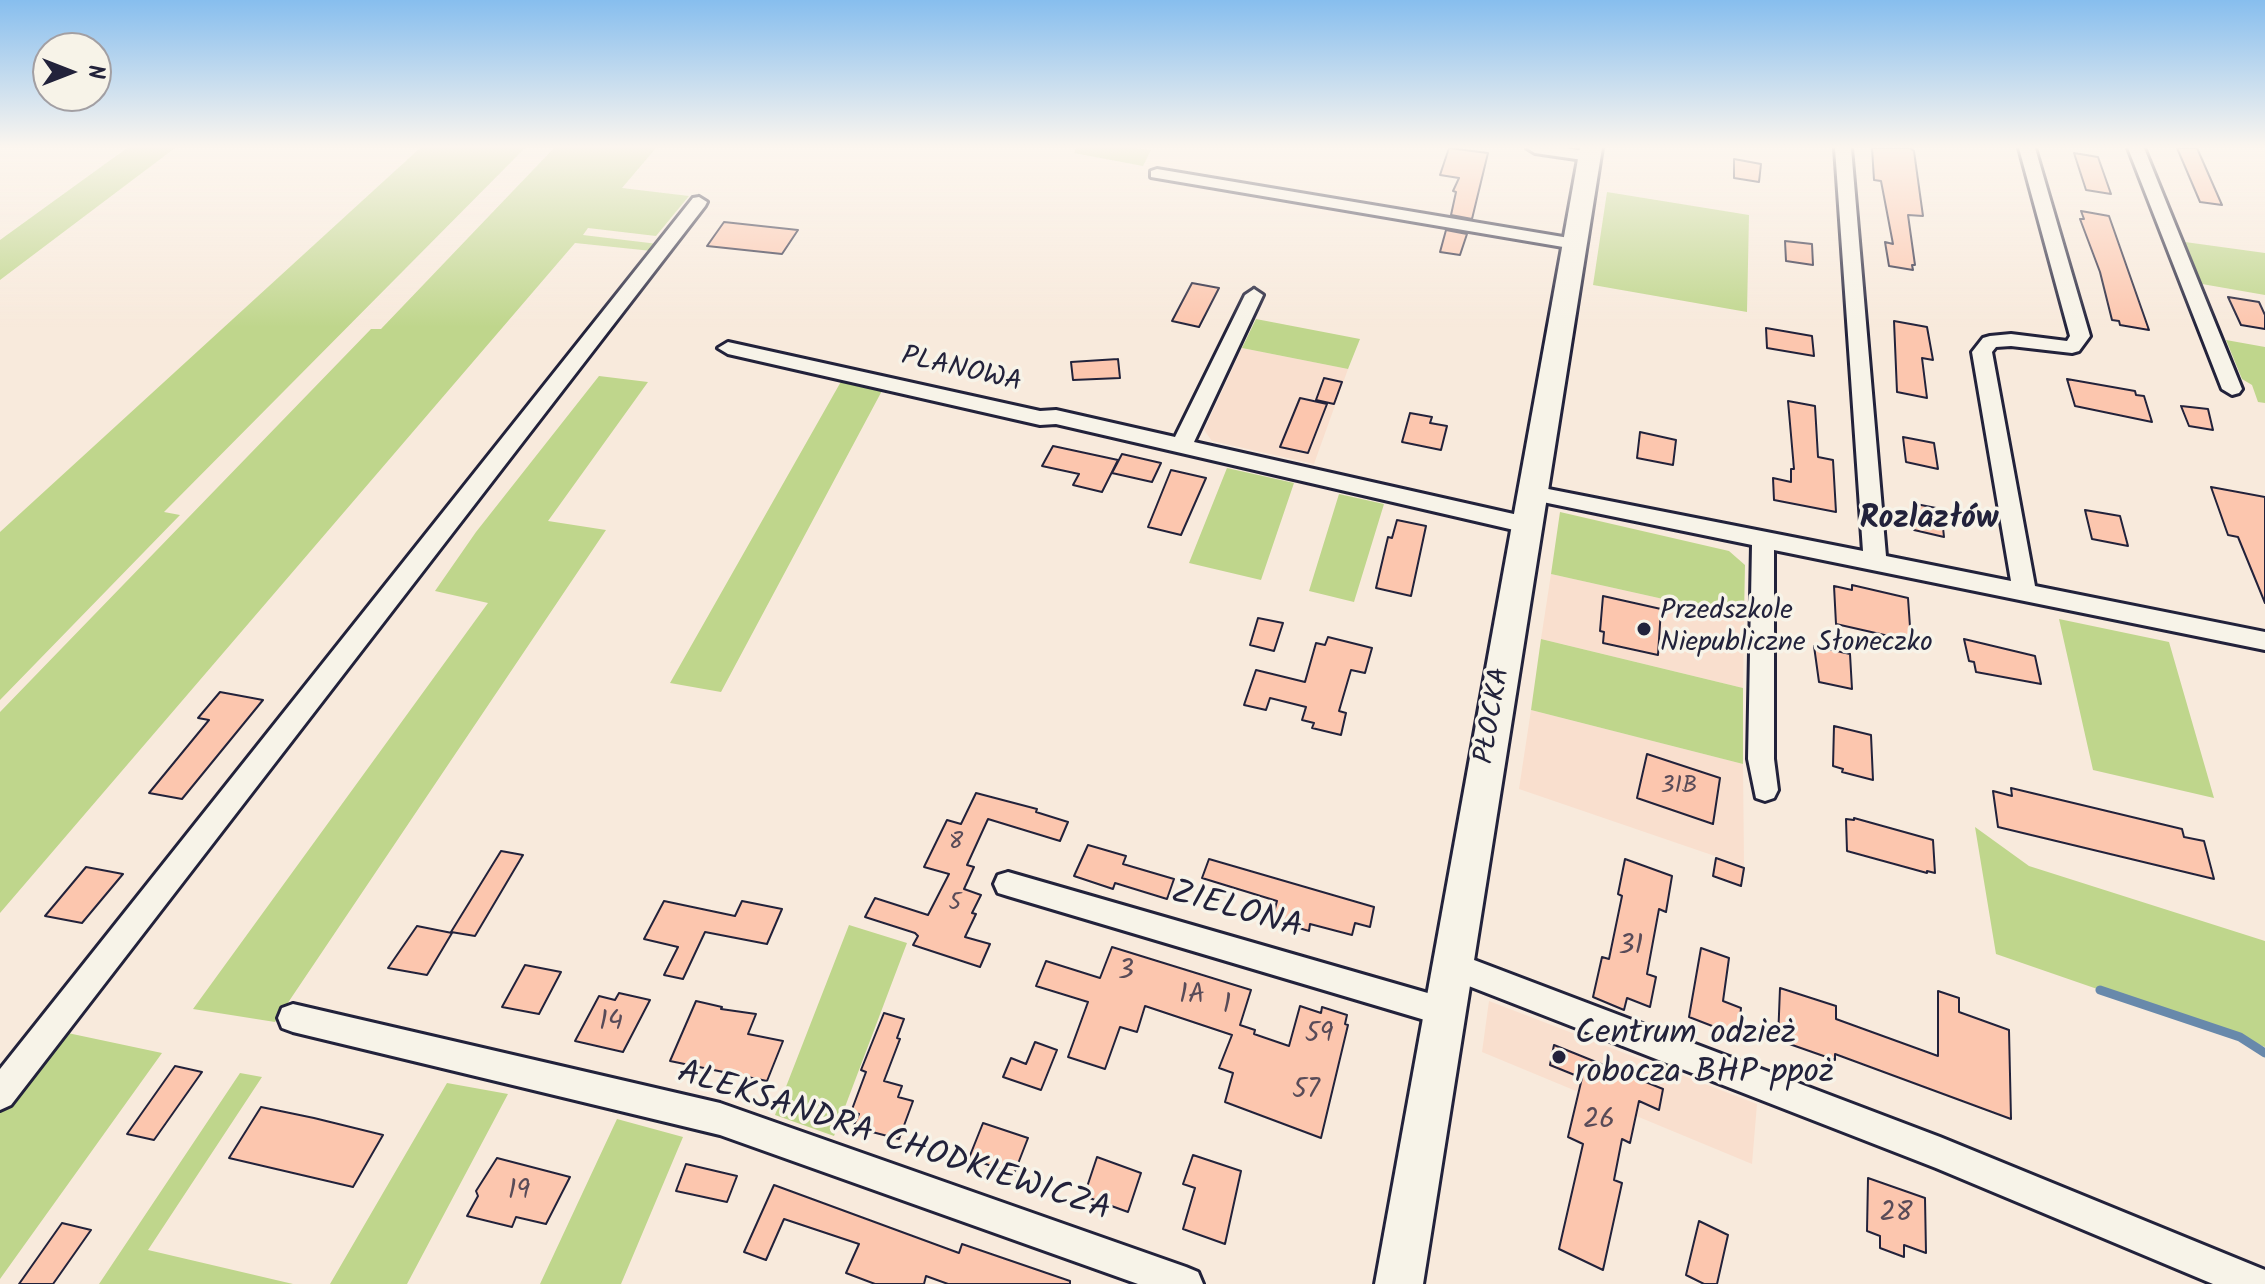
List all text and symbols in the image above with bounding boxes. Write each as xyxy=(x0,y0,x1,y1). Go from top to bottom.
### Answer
north arrow xyxy=(32,32,112,112)
text: N xyxy=(77,65,112,79)
street label: PLANOWA xyxy=(898,342,1024,402)
district label: Rozlazłów xyxy=(1860,503,1998,541)
place label: Przedszkole Niepubliczne Słoneczko xyxy=(1660,596,1933,662)
marker: Przedszkole Niepubliczne Słoneczko xyxy=(1635,620,1653,638)
street label: PŁOCKA xyxy=(1470,665,1520,767)
house number: 31B xyxy=(1661,774,1697,802)
house number: 8 xyxy=(949,830,963,858)
street label: ZIELONA xyxy=(1166,875,1306,951)
house number: 5 xyxy=(949,891,961,919)
house number: 31 xyxy=(1619,931,1643,965)
house number: 3 xyxy=(1118,956,1134,990)
house number: 1A xyxy=(1179,980,1205,1014)
house number: 1 xyxy=(1223,990,1231,1024)
house number: 14 xyxy=(599,1007,623,1041)
place label: Centrum odzież robocza BHP ppoż xyxy=(1575,1017,1834,1096)
house number: 59 xyxy=(1305,1019,1333,1053)
marker: Centrum odzież robocza BHP ppoż xyxy=(1550,1048,1568,1066)
street label: ALEKSANDRA CHODKIEWICZA xyxy=(671,1055,1115,1233)
house number: 57 xyxy=(1292,1075,1320,1109)
house number: 26 xyxy=(1583,1105,1615,1139)
house number: 19 xyxy=(508,1176,530,1210)
house number: 28 xyxy=(1879,1198,1913,1232)

